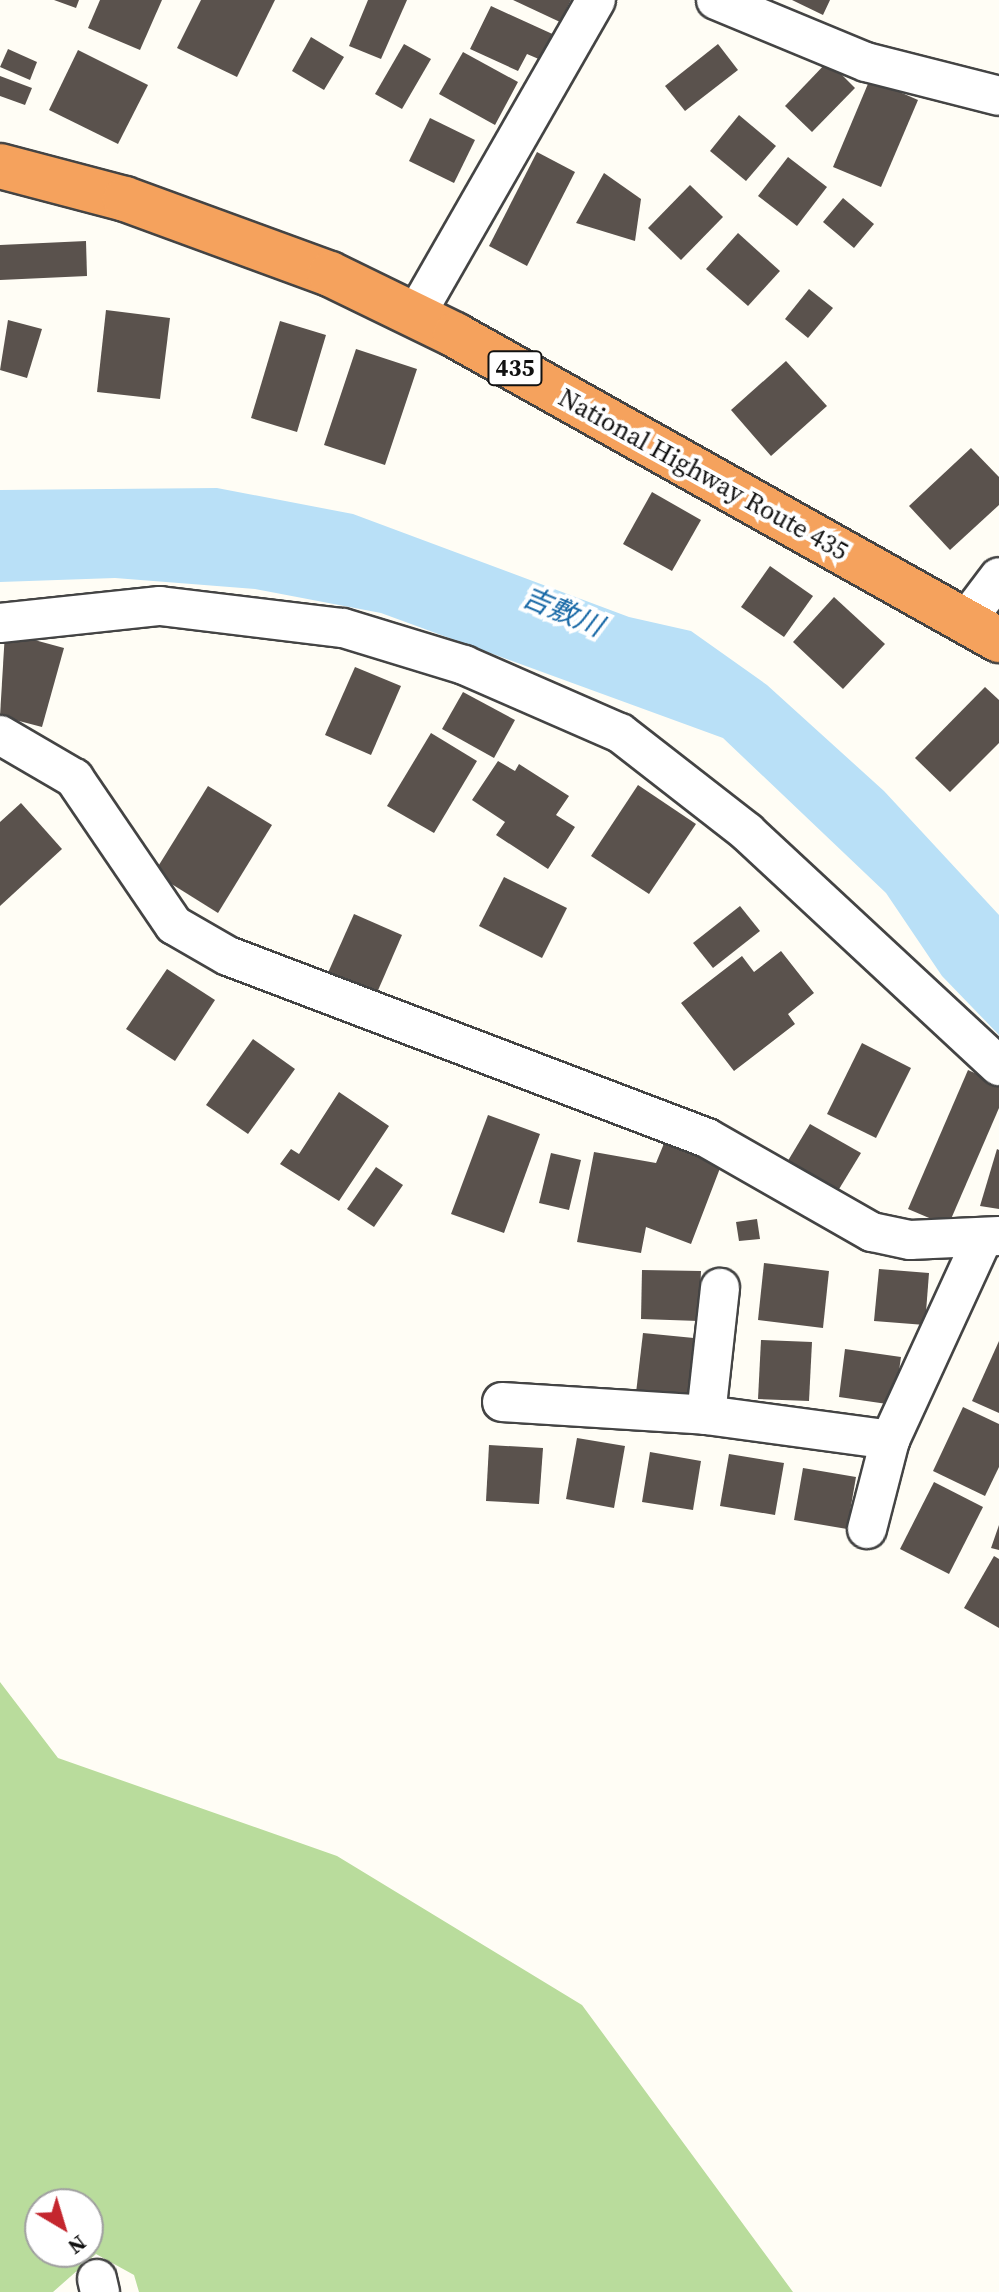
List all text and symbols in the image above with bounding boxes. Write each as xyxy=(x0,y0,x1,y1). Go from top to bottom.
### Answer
road number: 435 xyxy=(487,348,543,388)
street label: National Highway Route 435 xyxy=(553,382,853,568)
water label: 吉敷川 xyxy=(518,579,608,643)
north arrow xyxy=(24,2188,104,2268)
text: N xyxy=(62,2229,93,2262)

